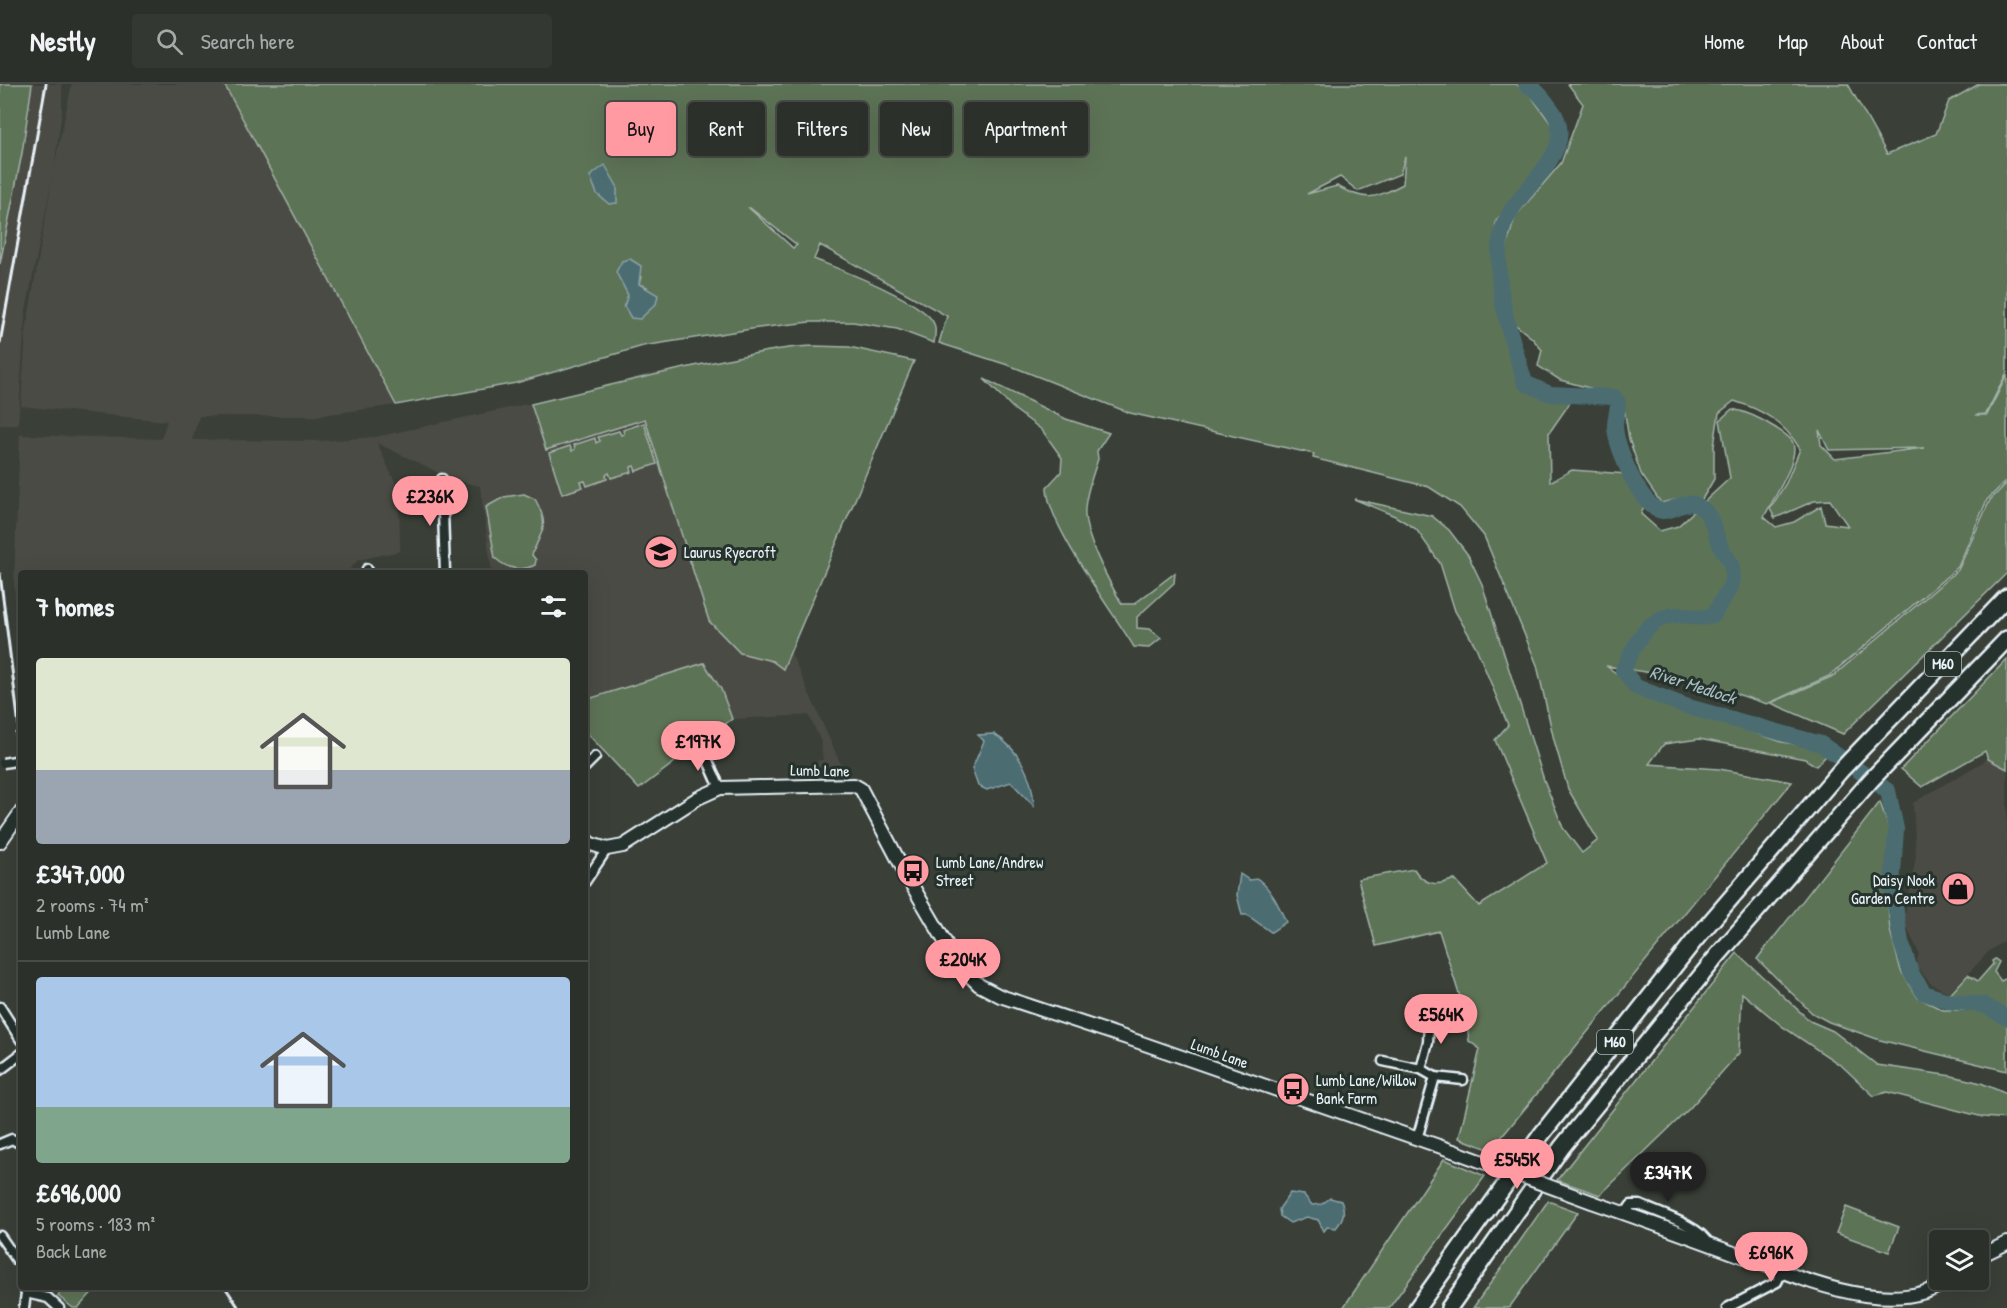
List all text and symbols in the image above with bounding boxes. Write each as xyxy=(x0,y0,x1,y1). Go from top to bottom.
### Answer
search box xyxy=(132,14,552,68)
text: Nestly xyxy=(30,22,96,60)
icon: search xyxy=(153,25,186,58)
text: Search here xyxy=(201,26,295,56)
text: Home xyxy=(1704,27,1745,56)
text: Map xyxy=(1778,27,1808,56)
text: About xyxy=(1841,27,1884,56)
text: Contact xyxy=(1917,27,1977,56)
chip: Buy xyxy=(606,102,676,156)
chip: Rent xyxy=(688,102,765,156)
chip: Filters xyxy=(777,102,868,156)
chip: New xyxy=(880,102,952,156)
chip: Apartment xyxy=(964,102,1088,156)
pin: £236K xyxy=(388,476,472,527)
text: £236K xyxy=(406,482,454,509)
school or university icon: Laurus Ryecroft xyxy=(643,534,679,570)
place label: Laurus Ryecroft xyxy=(684,541,776,563)
text: 7 homes xyxy=(36,589,114,624)
icon: filters xyxy=(537,590,570,623)
road number: M60 xyxy=(1925,652,1961,676)
water label: River Medlock xyxy=(1647,659,1741,711)
icon: home xyxy=(249,697,357,805)
pin: £197K xyxy=(656,721,740,772)
text: £197K xyxy=(675,727,721,754)
street label: Lumb Lane xyxy=(790,758,850,782)
place label: Lumb Lane/Andrew Street xyxy=(936,851,1043,891)
bus stop icon: Lumb Lane/Andrew Street xyxy=(895,853,931,889)
text: £347,000 xyxy=(36,856,125,891)
place label: Daisy Nook Garden Centre xyxy=(1851,869,1936,909)
shop icon: Daisy Nook Garden Centre xyxy=(1940,871,1976,907)
text: 2 rooms · 74 m² xyxy=(36,891,148,918)
text: Lumb Lane xyxy=(36,918,110,945)
pin: £204K xyxy=(921,939,1005,990)
text: £204K xyxy=(939,945,987,972)
pin: £564K xyxy=(1399,994,1483,1045)
text: £564K xyxy=(1418,1000,1464,1027)
icon: home xyxy=(249,1016,357,1124)
road number: M60 xyxy=(1597,1030,1633,1054)
street label: Lumb Lane xyxy=(1188,1033,1252,1074)
place label: Lumb Lane/Willow Bank Farm xyxy=(1316,1069,1416,1109)
bus stop icon: Lumb Lane/Willow Bank Farm xyxy=(1275,1071,1311,1107)
pin: £545K xyxy=(1475,1139,1559,1190)
text: £545K xyxy=(1494,1145,1540,1172)
pin: £347K xyxy=(1626,1152,1710,1203)
text: £347K xyxy=(1644,1158,1692,1185)
text: £696,000 xyxy=(36,1175,121,1210)
text: 5 rooms · 183 m² xyxy=(36,1210,155,1237)
map controls xyxy=(1929,1230,1989,1290)
button: layers xyxy=(1929,1230,1989,1290)
pin: £696K xyxy=(1729,1232,1813,1283)
text: Back Lane xyxy=(36,1237,107,1264)
text: £696K xyxy=(1749,1238,1793,1265)

